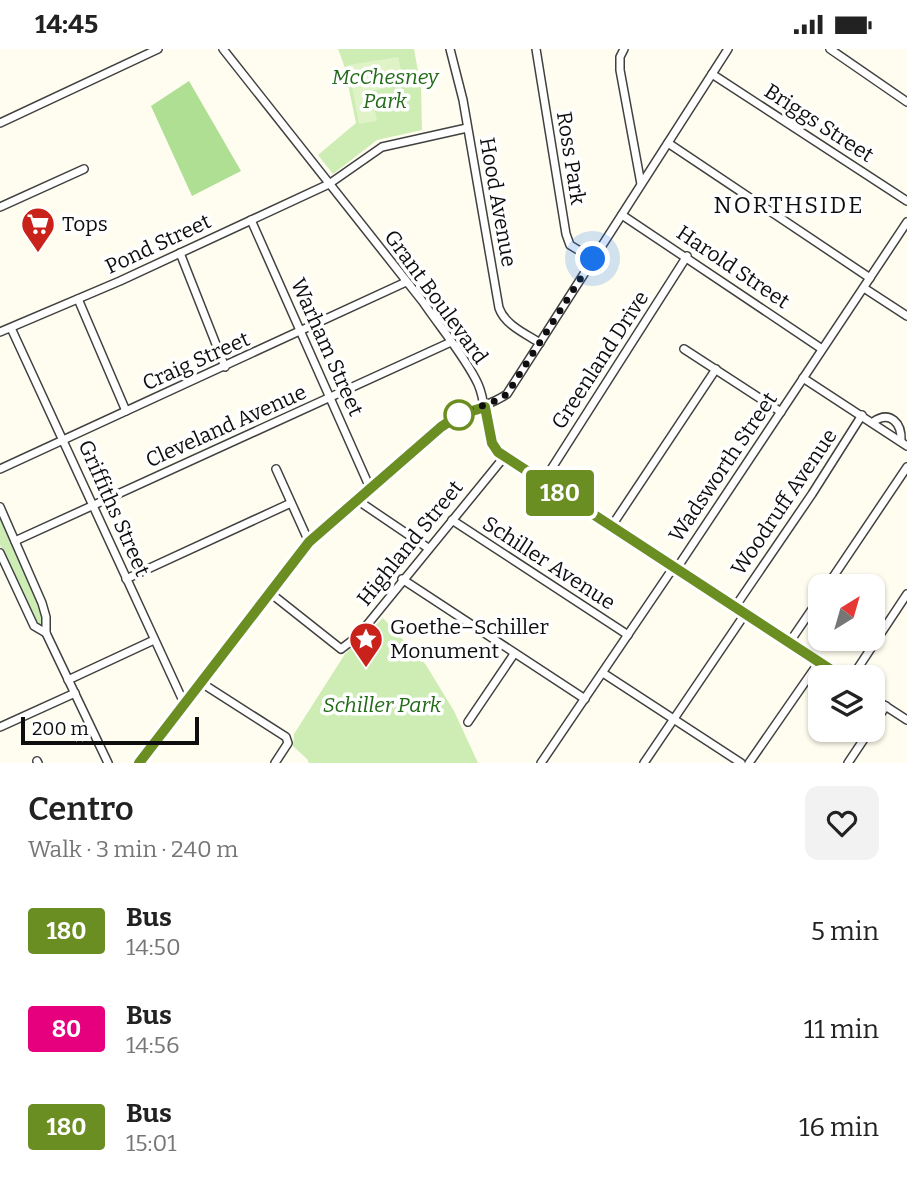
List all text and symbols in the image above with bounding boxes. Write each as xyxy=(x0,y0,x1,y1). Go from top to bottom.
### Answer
text: 14:45 xyxy=(35,9,98,40)
park label: McChesney Park xyxy=(332,64,440,114)
street label: Briggs Street xyxy=(759,78,879,168)
street label: Ross Park xyxy=(551,110,591,207)
street label: Hood Avenue xyxy=(474,135,522,269)
district label: NORTHSIDE xyxy=(713,191,865,219)
supermarket icon: Tops xyxy=(19,205,57,254)
street label: Pond Street xyxy=(101,208,215,280)
place label: Tops xyxy=(62,211,108,237)
street label: Harold Street xyxy=(672,220,795,315)
street label: Grant Boulevard xyxy=(379,225,493,369)
your location xyxy=(575,241,610,276)
street label: Warham Street xyxy=(285,274,369,420)
street label: Greenland Drive xyxy=(546,286,654,434)
street label: Craig Street xyxy=(138,326,254,396)
street label: Cleveland Avenue xyxy=(142,379,310,473)
street label: Wadsworth Street xyxy=(663,387,783,547)
unlabelled marker xyxy=(444,400,474,430)
street label: Woodruff Avenue xyxy=(725,424,843,580)
street label: Griffiths Street xyxy=(72,436,156,580)
line badge: 180 xyxy=(520,470,600,516)
street label: Highland Street xyxy=(351,475,469,611)
text: 180 xyxy=(540,479,580,507)
street label: Schiller Avenue xyxy=(478,510,620,616)
north arrow xyxy=(808,574,886,651)
map controls xyxy=(808,574,885,742)
place label: Goethe–Schiller Monument xyxy=(390,614,549,664)
place icon: Goethe–Schiller Monument xyxy=(347,620,385,669)
button: layers xyxy=(808,665,885,742)
park label: Schiller Park xyxy=(323,692,442,718)
scale bar xyxy=(21,714,200,746)
text: 200 m xyxy=(32,717,89,740)
button: heart xyxy=(805,786,879,860)
text: Centro xyxy=(28,789,134,829)
text: Walk · 3 min · 240 m xyxy=(28,835,238,863)
text: Bus xyxy=(126,902,172,933)
text: 5 min xyxy=(811,916,879,947)
text: 180 xyxy=(46,917,87,945)
text: 14:50 xyxy=(126,933,181,961)
text: Bus xyxy=(126,1000,172,1031)
text: 11 min xyxy=(804,1014,879,1045)
text: 80 xyxy=(52,1015,81,1043)
text: 14:56 xyxy=(126,1031,179,1059)
text: Bus xyxy=(126,1098,172,1129)
text: 16 min xyxy=(799,1112,879,1143)
text: 180 xyxy=(46,1113,87,1141)
text: 15:01 xyxy=(126,1129,176,1157)

